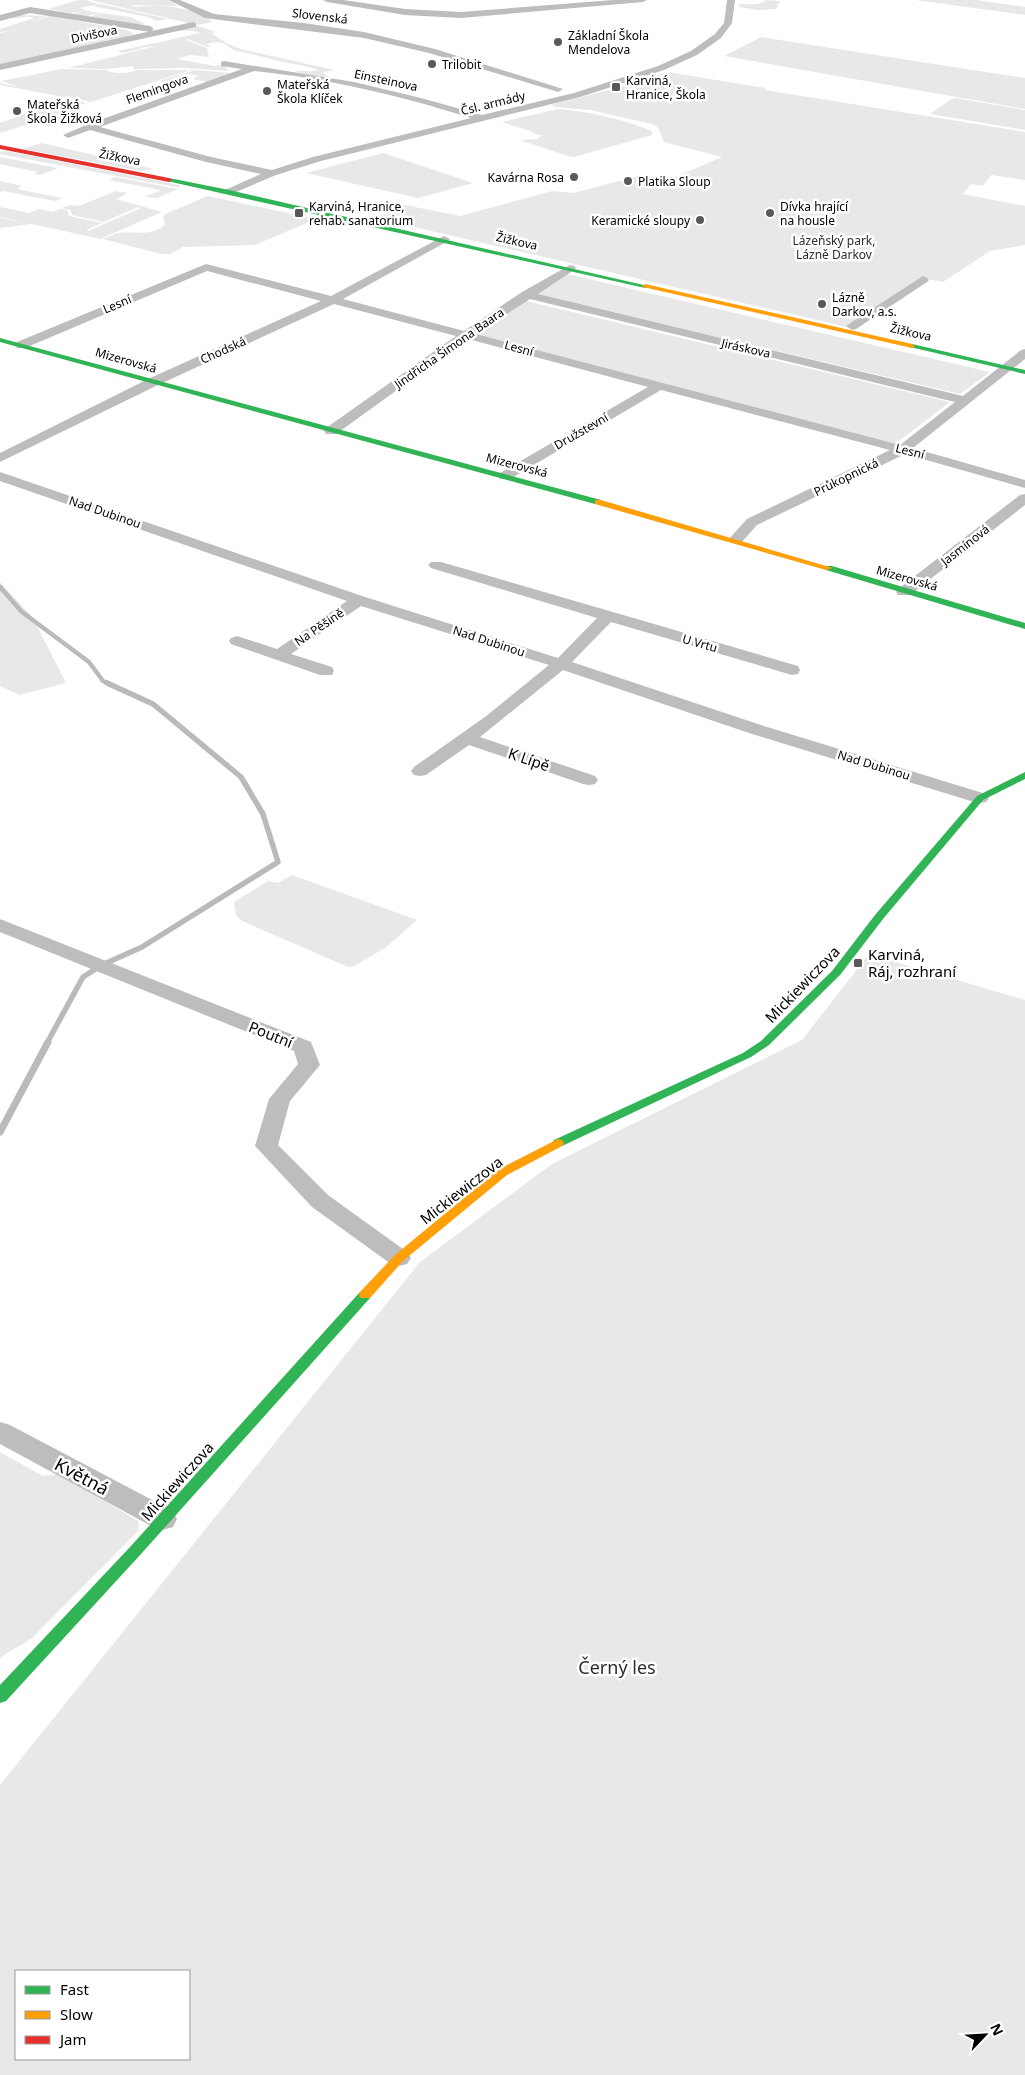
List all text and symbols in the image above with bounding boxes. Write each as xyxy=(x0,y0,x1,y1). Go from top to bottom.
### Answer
street label: Slovenská xyxy=(291,4,349,28)
street label: Divišova xyxy=(69,21,119,47)
place label: Základní Škola Mendelova xyxy=(568,27,649,58)
marker: Základní Škola Mendelova xyxy=(552,36,564,48)
place label: Trilobit xyxy=(442,56,482,73)
marker: Trilobit xyxy=(426,58,438,70)
street label: Einsteinova xyxy=(353,65,419,95)
street label: Flemingova xyxy=(124,70,190,108)
place label: Karviná, Hranice, Škola xyxy=(626,72,706,103)
place label: Mateřská Škola Klíček xyxy=(277,76,343,107)
marker: Karviná, Hranice, Škola xyxy=(610,81,622,93)
marker: Mateřská Škola Klíček xyxy=(261,85,273,97)
street label: Čsl. armády xyxy=(459,87,528,119)
place label: Mateřská Škola Žižková xyxy=(27,96,102,127)
marker: Mateřská Škola Žižková xyxy=(11,105,23,117)
street label: Žižkova xyxy=(98,145,142,169)
place label: Kavárna Rosa xyxy=(488,169,564,186)
marker: Kavárna Rosa xyxy=(568,171,580,183)
place label: Platika Sloup xyxy=(638,173,711,190)
marker: Platika Sloup xyxy=(622,175,634,187)
place label: Karviná, Hranice, rehab. sanatorium xyxy=(309,198,413,229)
place label: Dívka hrající na housle xyxy=(780,198,849,229)
marker: Karviná, Hranice, rehab. sanatorium xyxy=(293,207,305,219)
marker: Dívka hrající na housle xyxy=(764,207,776,219)
place label: Keramické sloupy xyxy=(591,212,691,229)
marker: Keramické sloupy xyxy=(694,214,706,226)
street label: Žižkova xyxy=(495,228,539,254)
park label: Lázeňský park, Lázně Darkov xyxy=(793,232,875,263)
place label: Lázně Darkov, a.s. xyxy=(832,289,897,320)
street label: Lesní xyxy=(100,290,135,318)
marker: Lázně Darkov, a.s. xyxy=(816,298,828,310)
street label: Jindřicha Šimona Baara xyxy=(390,304,507,393)
street label: Žižkova xyxy=(889,319,933,345)
street label: Chodská xyxy=(197,332,249,368)
street label: Jiráskova xyxy=(719,334,772,362)
street label: Lesní xyxy=(503,336,536,360)
street label: Mizerovská xyxy=(93,343,159,377)
street label: Družstevní xyxy=(551,408,612,453)
street label: Lesní xyxy=(894,439,927,463)
street label: Mizerovská xyxy=(484,449,550,481)
street label: Průkopnická xyxy=(811,454,881,500)
street label: Nad Dubinou xyxy=(67,492,143,532)
street label: Jasmínová xyxy=(936,521,993,570)
street label: Mizerovská xyxy=(874,561,940,595)
street label: Na Pěšině xyxy=(291,604,347,650)
street label: Nad Dubinou xyxy=(451,621,527,661)
street label: U Vrtu xyxy=(681,630,719,656)
street label: K Lípě xyxy=(506,743,552,775)
street label: Nad Dubinou xyxy=(836,746,912,784)
street label: Mickiewiczova xyxy=(760,941,844,1027)
place label: Karviná, Ráj, rozhraní xyxy=(868,944,957,981)
marker: Karviná, Ráj, rozhraní xyxy=(852,957,864,969)
street label: Poutní xyxy=(246,1016,297,1052)
street label: Mickiewiczova xyxy=(416,1152,506,1228)
street label: Mickiewiczova xyxy=(136,1437,218,1525)
street label: Květná xyxy=(51,1452,113,1500)
park label: Černý les xyxy=(578,1655,656,1679)
legend xyxy=(15,1970,190,2060)
text: Fast xyxy=(60,1979,89,1999)
text: Slow xyxy=(60,2004,93,2024)
north arrow xyxy=(960,2010,1010,2060)
text: N xyxy=(986,2020,1008,2038)
text: Jam xyxy=(58,2029,87,2049)

